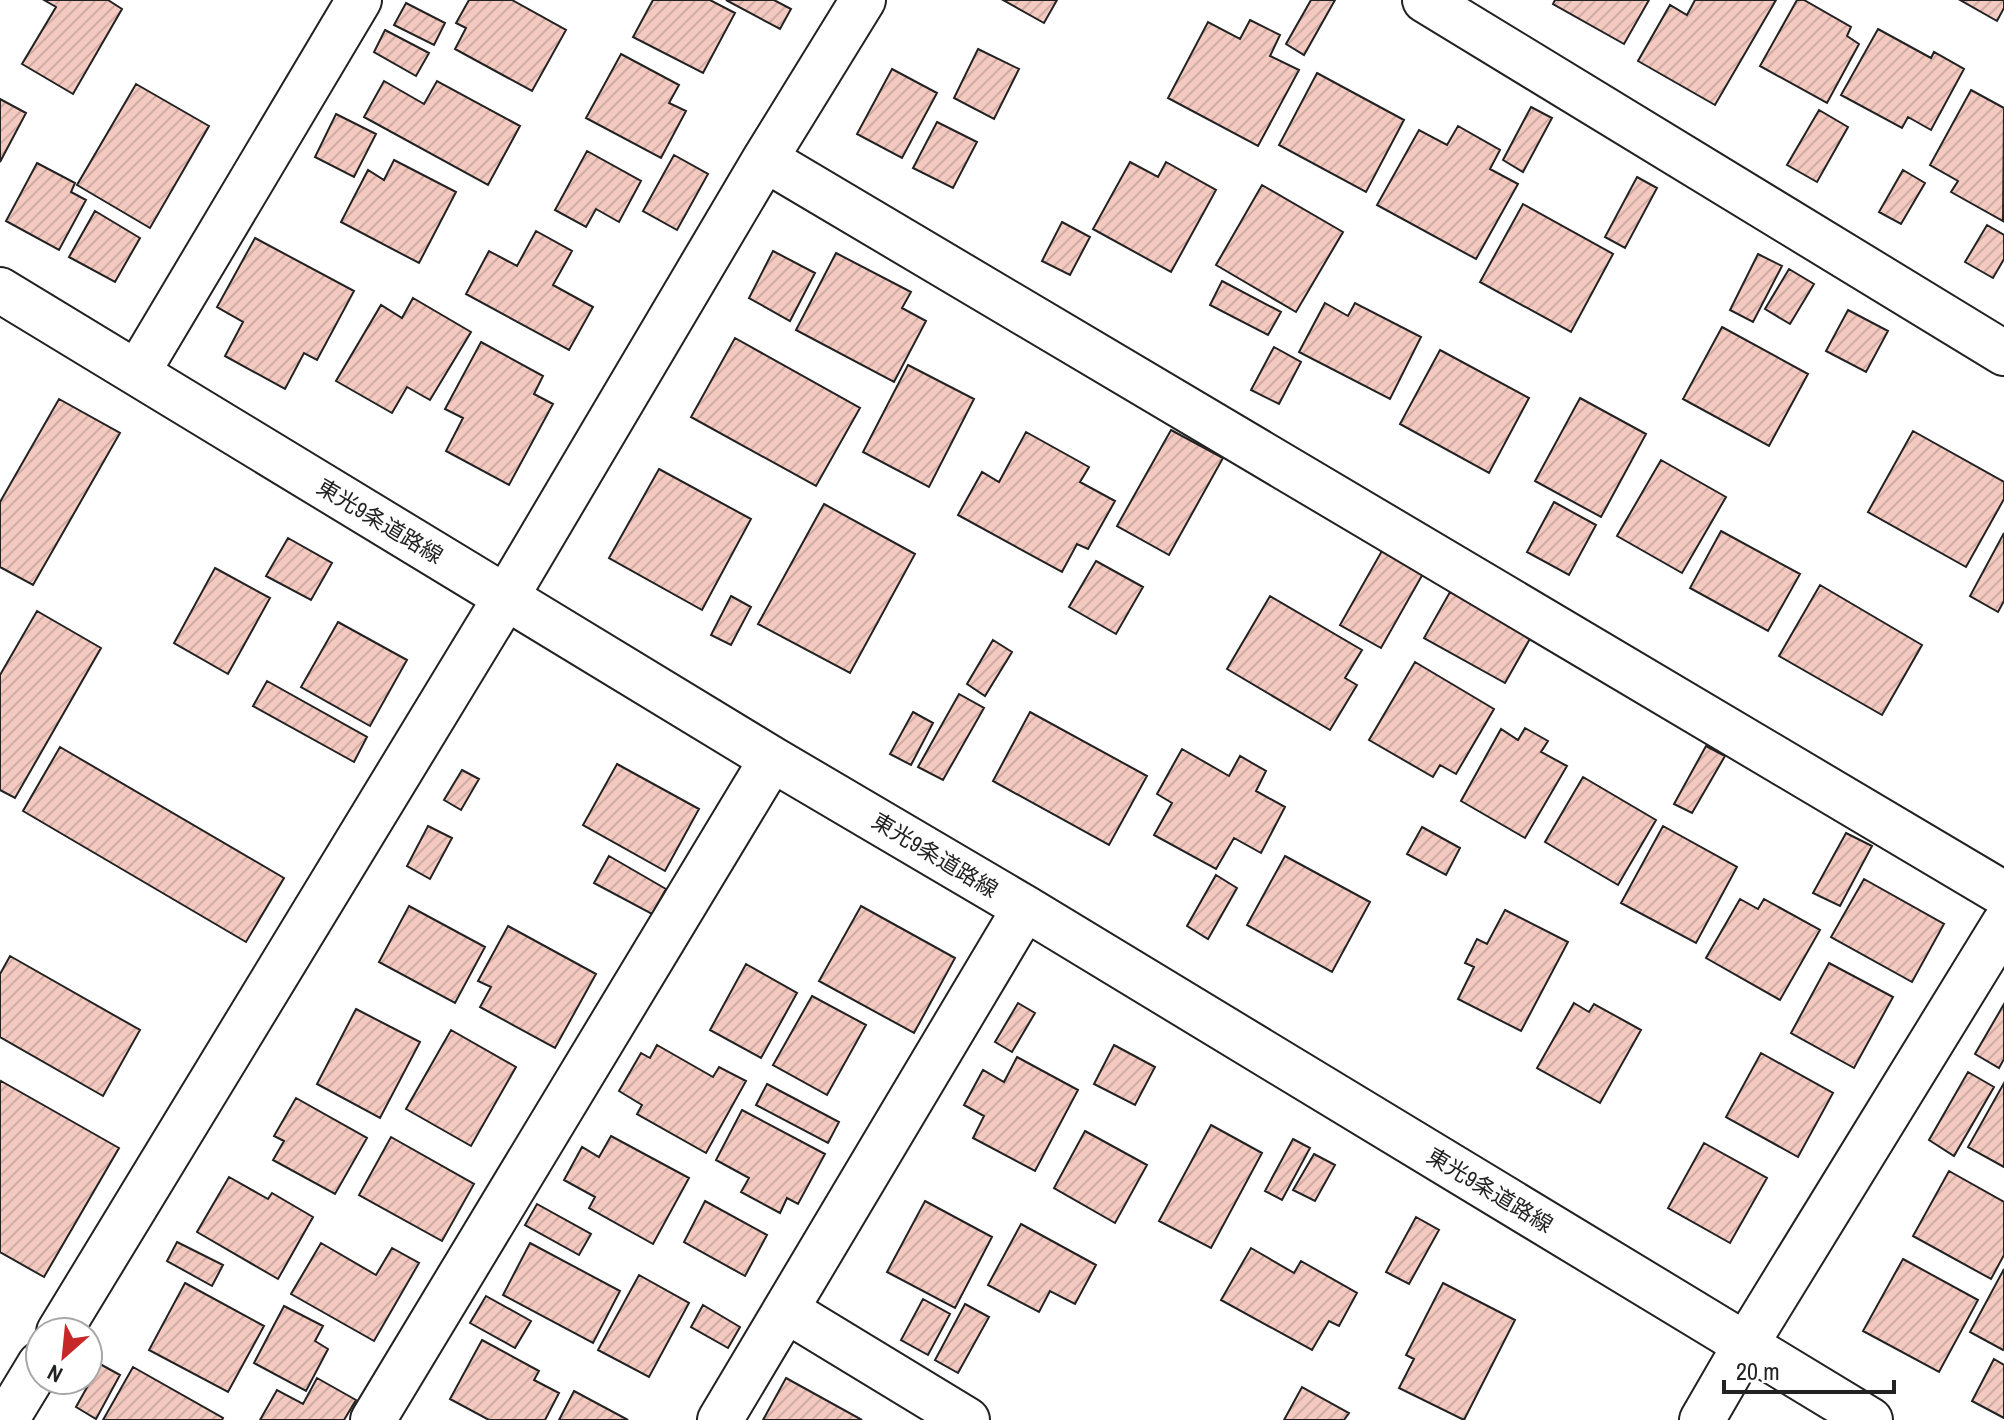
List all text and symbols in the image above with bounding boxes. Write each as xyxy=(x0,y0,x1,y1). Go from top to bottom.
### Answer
street label: 東光9条道路線 xyxy=(311,472,449,570)
street label: 東光9条道路線 xyxy=(866,806,1004,904)
street label: 東光9条道路線 xyxy=(1421,1141,1559,1239)
north arrow xyxy=(24,1316,104,1396)
scale bar xyxy=(1724,1344,1894,1394)
text: 20 m xyxy=(1736,1355,1780,1387)
text: N xyxy=(42,1357,68,1390)

